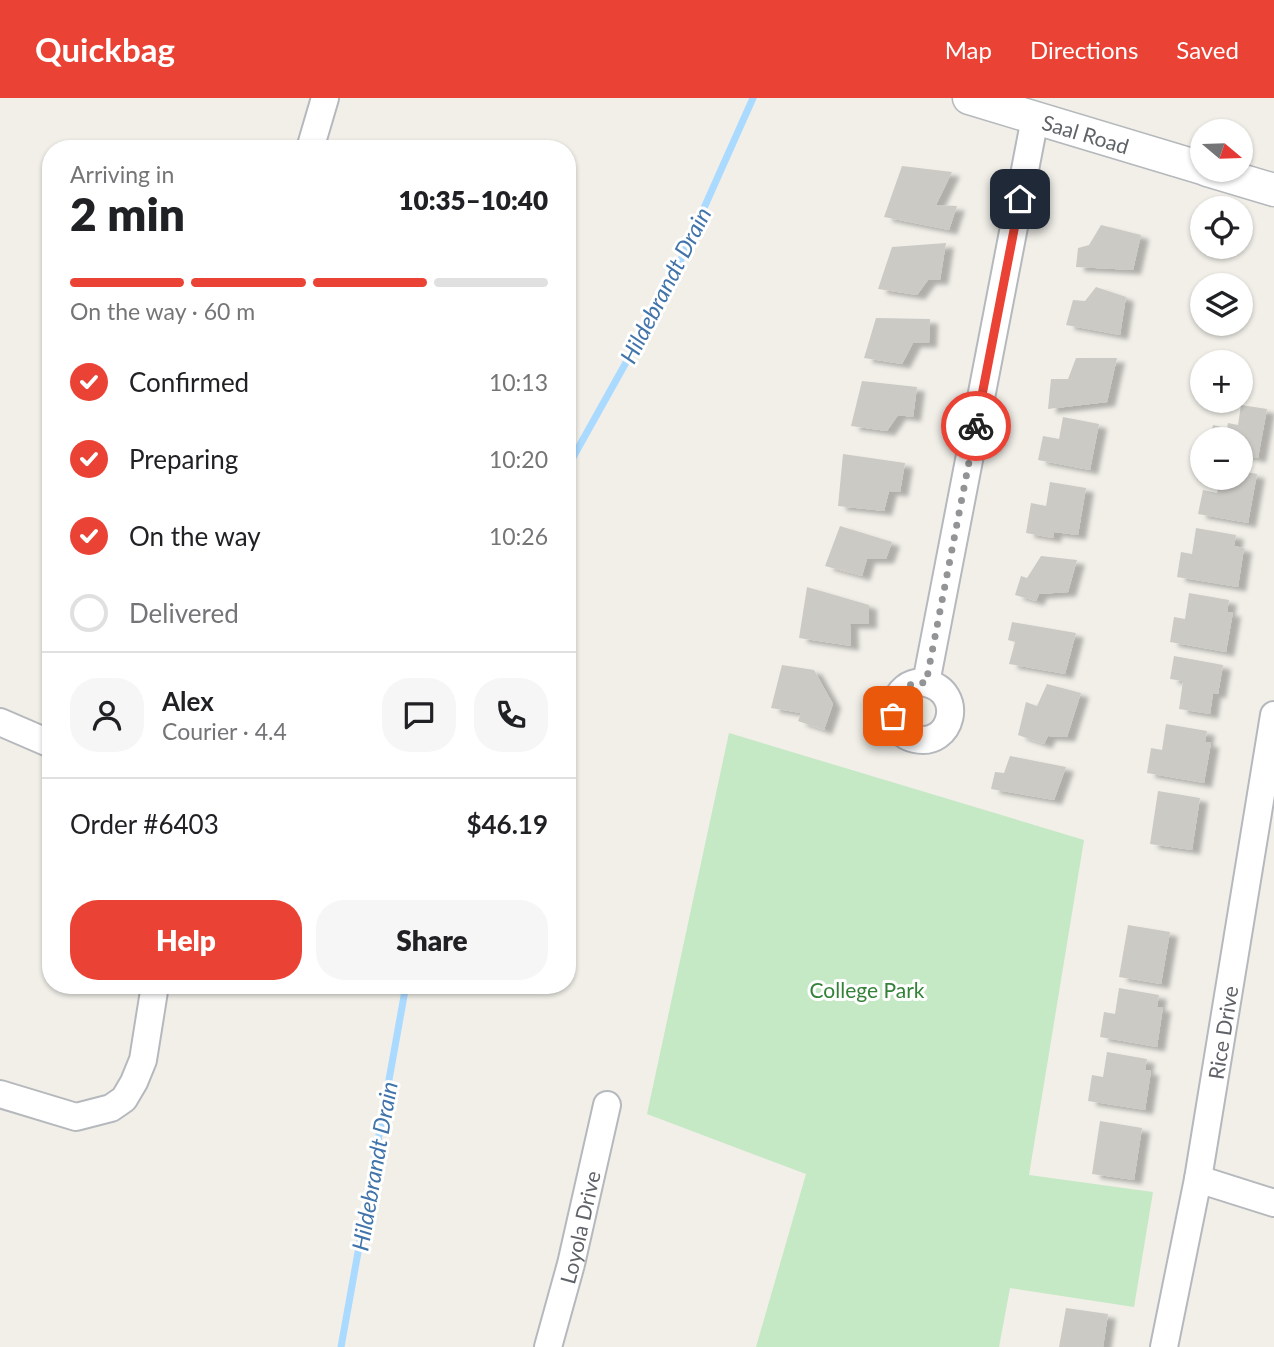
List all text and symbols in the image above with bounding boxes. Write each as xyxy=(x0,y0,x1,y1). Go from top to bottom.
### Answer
text: Quickbag xyxy=(35,29,175,69)
text: Map xyxy=(945,35,992,64)
text: Directions xyxy=(1030,35,1138,64)
text: Saved xyxy=(1176,35,1239,64)
street label: Saal Road xyxy=(1040,108,1132,158)
north arrow xyxy=(1190,119,1253,182)
map controls xyxy=(1190,119,1253,490)
text: Arriving in xyxy=(70,160,174,188)
pin xyxy=(990,169,1050,229)
icon: home xyxy=(1001,180,1039,218)
text: 10:35–10:40 xyxy=(398,184,548,216)
text: 2 min xyxy=(70,186,185,241)
button: locate xyxy=(1190,196,1253,259)
water label: Hildebrandt Drain xyxy=(614,202,716,368)
button: layers xyxy=(1190,273,1253,336)
text: On the way · 60 m xyxy=(70,297,255,325)
button: + xyxy=(1190,350,1253,413)
icon: check xyxy=(70,363,108,401)
text: Confirmed xyxy=(129,366,249,398)
text: 10:13 xyxy=(489,368,548,396)
courier xyxy=(941,391,1011,461)
icon: bike xyxy=(957,407,995,445)
button: − xyxy=(1190,427,1253,490)
icon: check xyxy=(70,440,108,478)
text: Preparing xyxy=(129,443,238,475)
text: 10:20 xyxy=(489,445,548,473)
icon: check xyxy=(70,517,108,555)
text: On the way xyxy=(129,520,261,552)
text: 10:26 xyxy=(489,522,548,550)
text: Delivered xyxy=(129,597,239,629)
button: person xyxy=(70,678,144,752)
button: chat xyxy=(382,678,456,752)
button: phone xyxy=(474,678,548,752)
text: Alex xyxy=(162,685,214,717)
pin xyxy=(863,686,923,746)
icon: bag xyxy=(874,697,912,735)
text: Courier · 4.4 xyxy=(162,717,287,745)
text: Order #6403 xyxy=(70,808,219,840)
text: $46.19 xyxy=(466,808,548,840)
button: Help xyxy=(70,900,302,980)
button: Share xyxy=(316,900,548,980)
park label: College Park xyxy=(810,977,925,1002)
street label: Rice Drive xyxy=(1202,984,1242,1081)
water label: Hildebrandt Drain xyxy=(345,1079,403,1253)
street label: Loyola Drive xyxy=(554,1168,604,1286)

